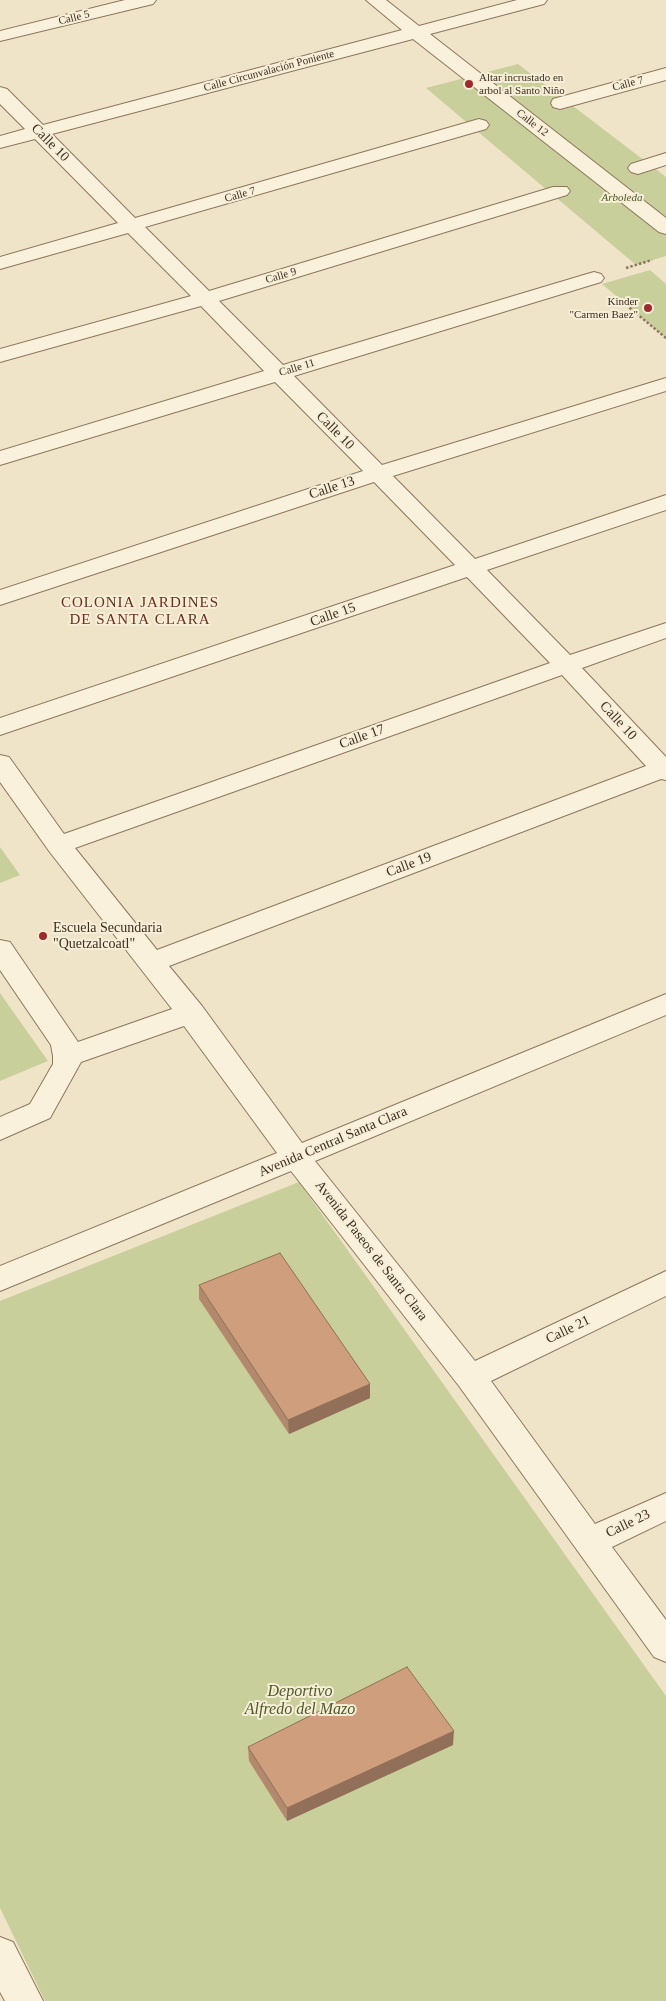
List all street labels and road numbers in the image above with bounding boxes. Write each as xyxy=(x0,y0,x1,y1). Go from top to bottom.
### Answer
street label: Calle 5 xyxy=(57,8,91,28)
street label: Calle Circunvalación Poniente xyxy=(202,47,336,95)
street label: Calle 7 xyxy=(611,74,645,94)
street label: Calle 12 xyxy=(513,106,551,140)
street label: Calle 10 xyxy=(27,120,73,166)
street label: Calle 7 xyxy=(223,184,257,206)
street label: Calle 9 xyxy=(264,265,298,287)
street label: Calle 11 xyxy=(278,356,316,380)
street label: Calle 10 xyxy=(312,408,358,454)
street label: Calle 13 xyxy=(307,473,357,503)
street label: Calle 15 xyxy=(308,599,358,631)
street label: Calle 10 xyxy=(596,698,640,744)
street label: Calle 17 xyxy=(337,721,387,753)
street label: Calle 19 xyxy=(384,849,434,881)
street label: Avenida Central Santa Clara xyxy=(256,1103,410,1181)
street label: Avenida Paseos de Santa Clara xyxy=(311,1178,431,1324)
street label: Calle 21 xyxy=(543,1312,593,1348)
street label: Calle 23 xyxy=(603,1506,653,1542)

